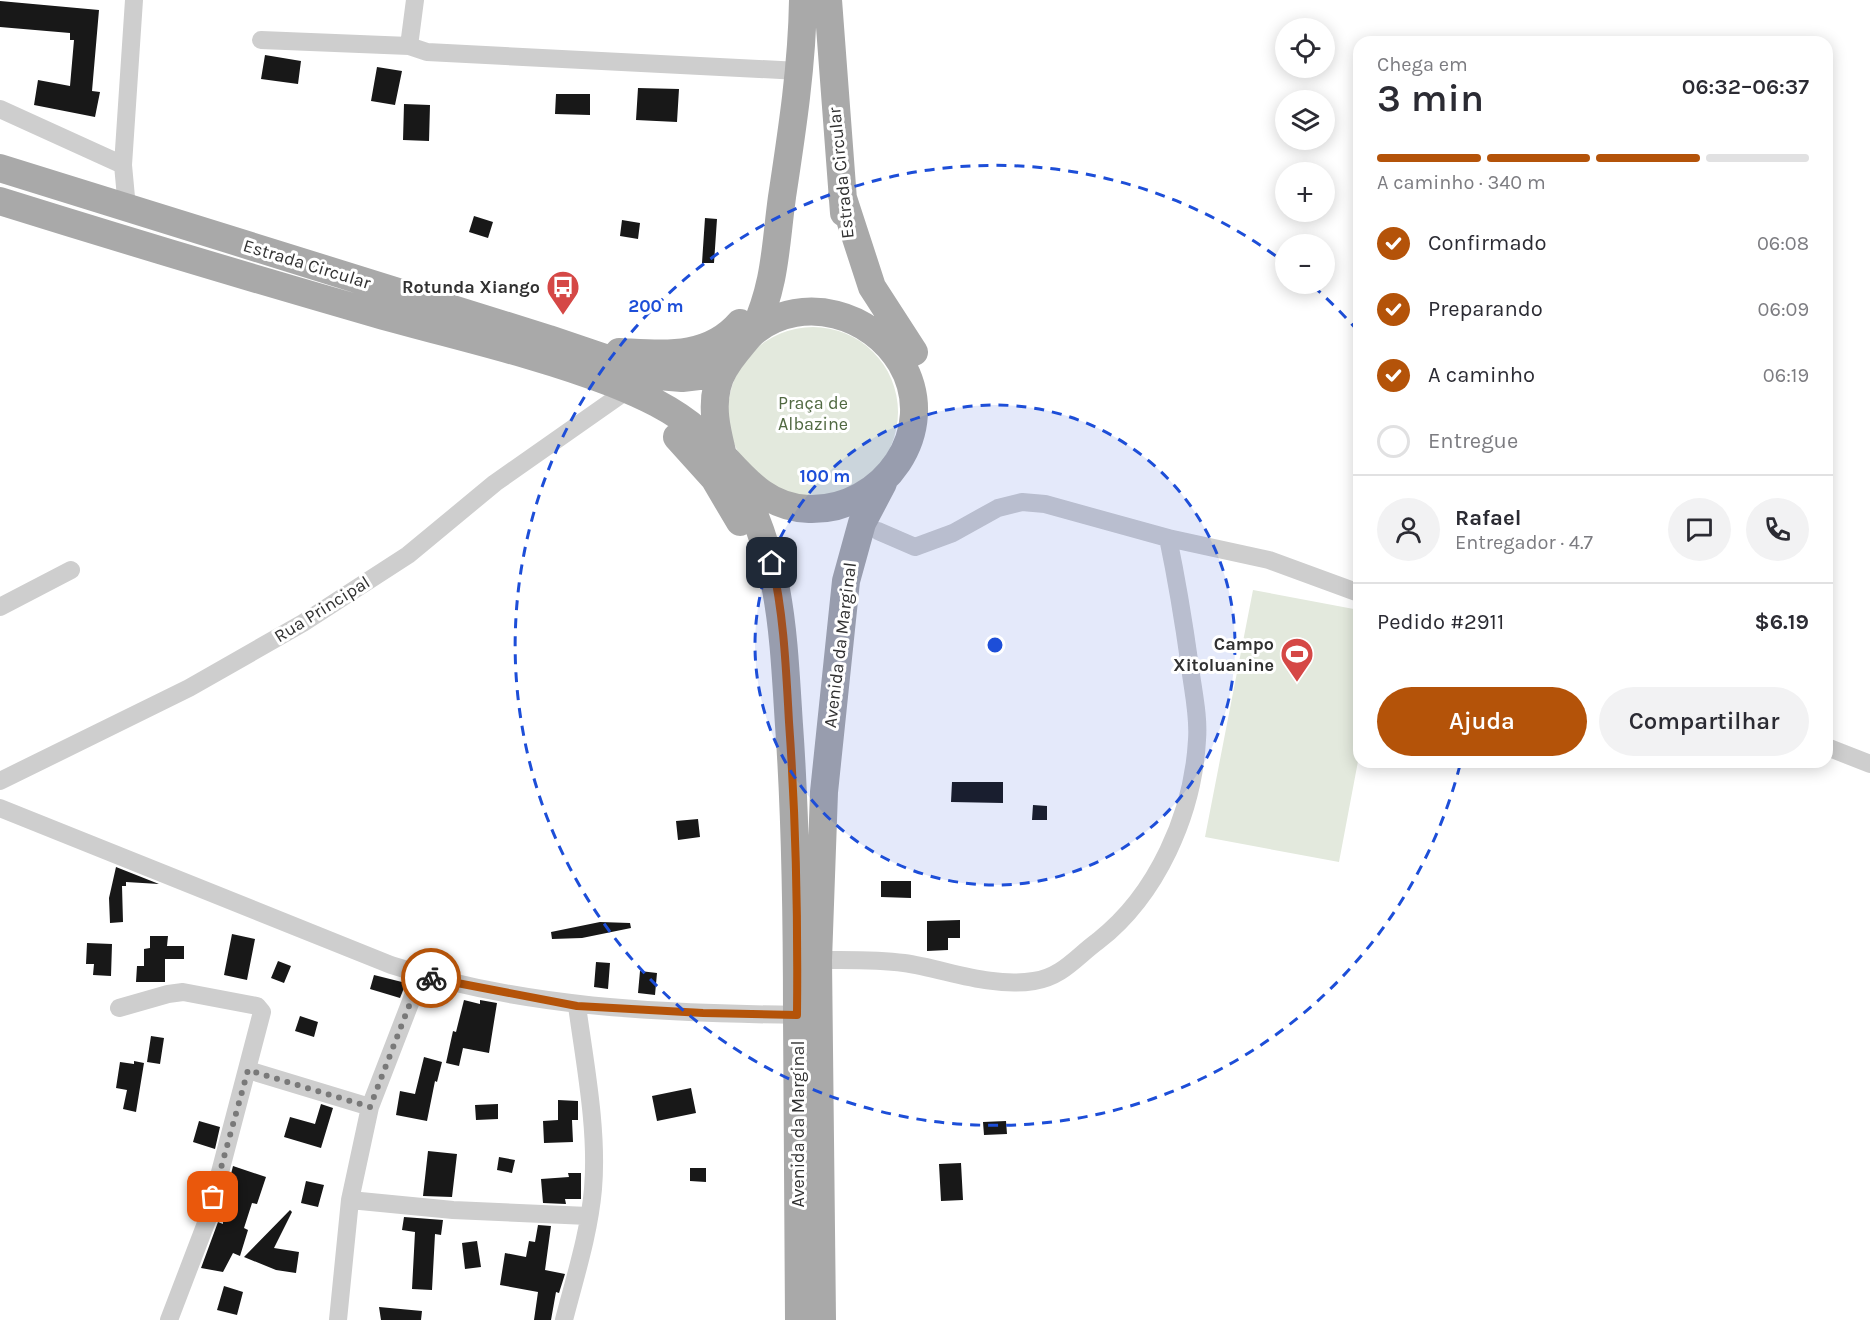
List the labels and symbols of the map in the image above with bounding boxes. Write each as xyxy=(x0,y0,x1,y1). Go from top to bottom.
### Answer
street label: Estrada Circular xyxy=(823,106,859,240)
street label: Estrada Circular xyxy=(241,234,374,294)
bus stop icon: Rotunda Xiango xyxy=(545,269,581,316)
place label: Rotunda Xiango xyxy=(402,276,540,298)
text: 200 m xyxy=(628,295,684,317)
park label: Praça de Albazine xyxy=(778,392,848,435)
text: 100 m xyxy=(800,465,850,487)
pin xyxy=(746,537,797,588)
street label: Avenida da Marginal xyxy=(819,561,861,729)
street label: Rua Principal xyxy=(270,571,374,647)
place label: Campo Xitoluanine xyxy=(1173,633,1274,676)
centre of rings xyxy=(985,635,1005,655)
sports icon: Campo Xitoluanine xyxy=(1279,636,1315,683)
courier xyxy=(401,948,461,1008)
street label: Avenida da Marginal xyxy=(787,1041,809,1207)
pin xyxy=(187,1171,238,1222)

